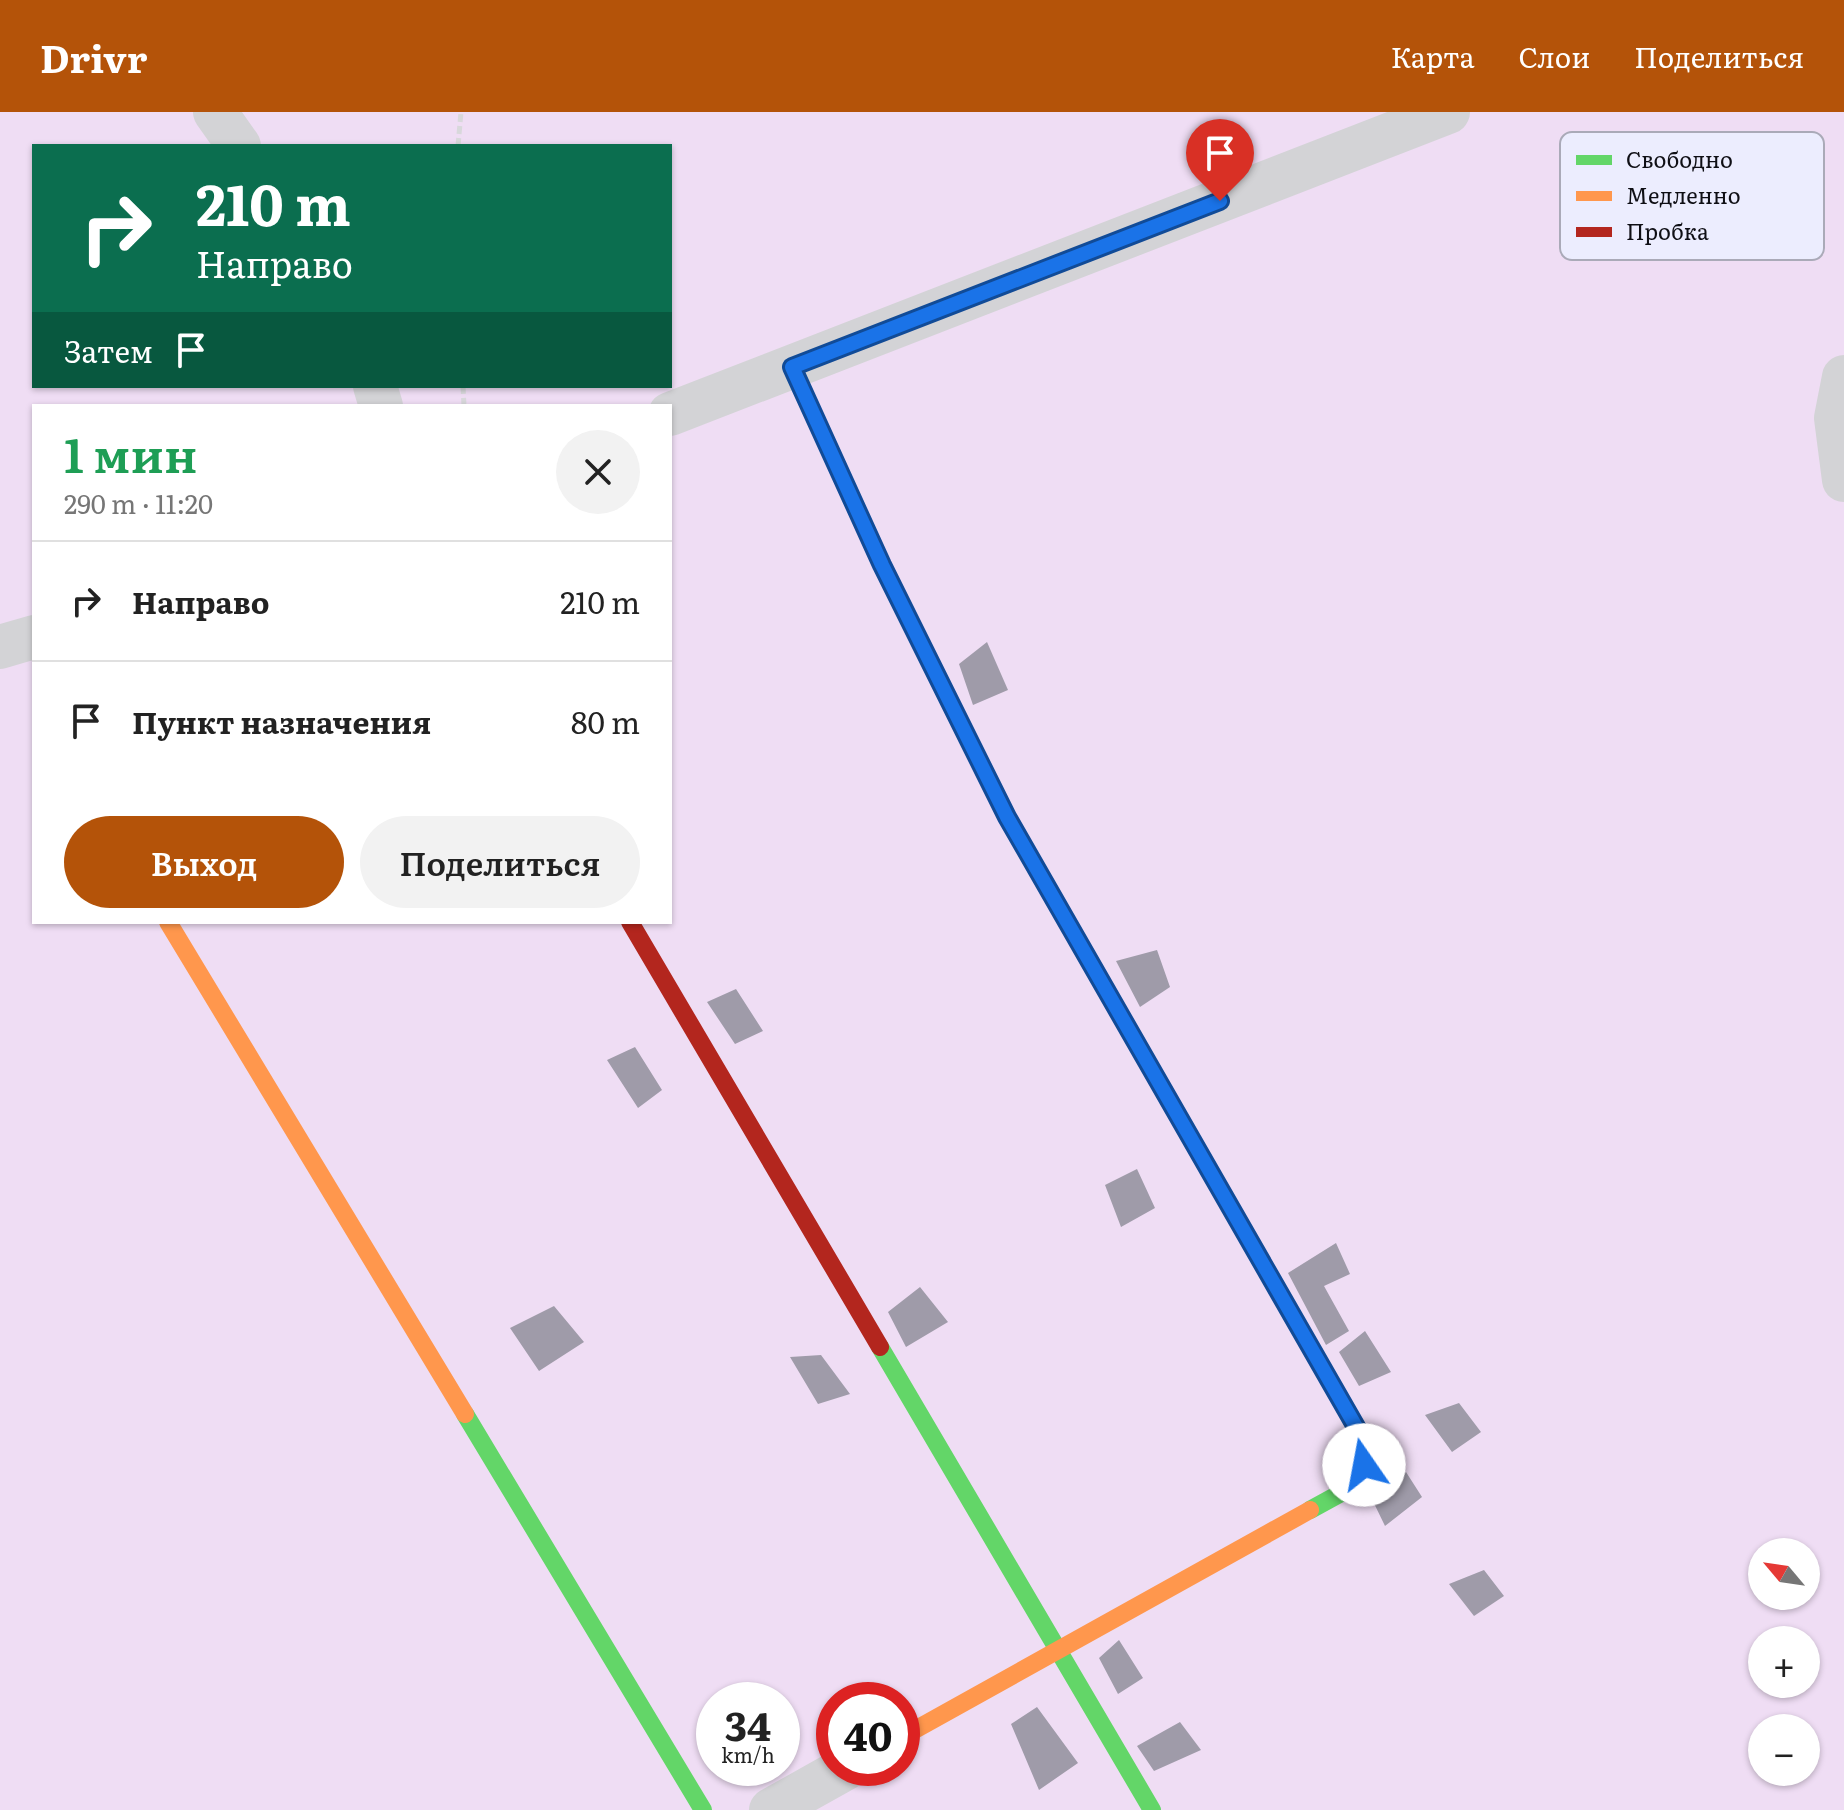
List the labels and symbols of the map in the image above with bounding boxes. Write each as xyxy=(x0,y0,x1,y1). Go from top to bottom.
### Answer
pin xyxy=(1186,119,1254,201)
legend xyxy=(1560,132,1824,260)
text: Свободно xyxy=(1626,142,1733,175)
text: Медленно xyxy=(1626,178,1741,211)
text: Пробка xyxy=(1626,214,1709,247)
position arrow xyxy=(1322,1423,1406,1507)
north arrow xyxy=(1748,1538,1820,1610)
speed limit sign: 40 xyxy=(816,1682,920,1786)

